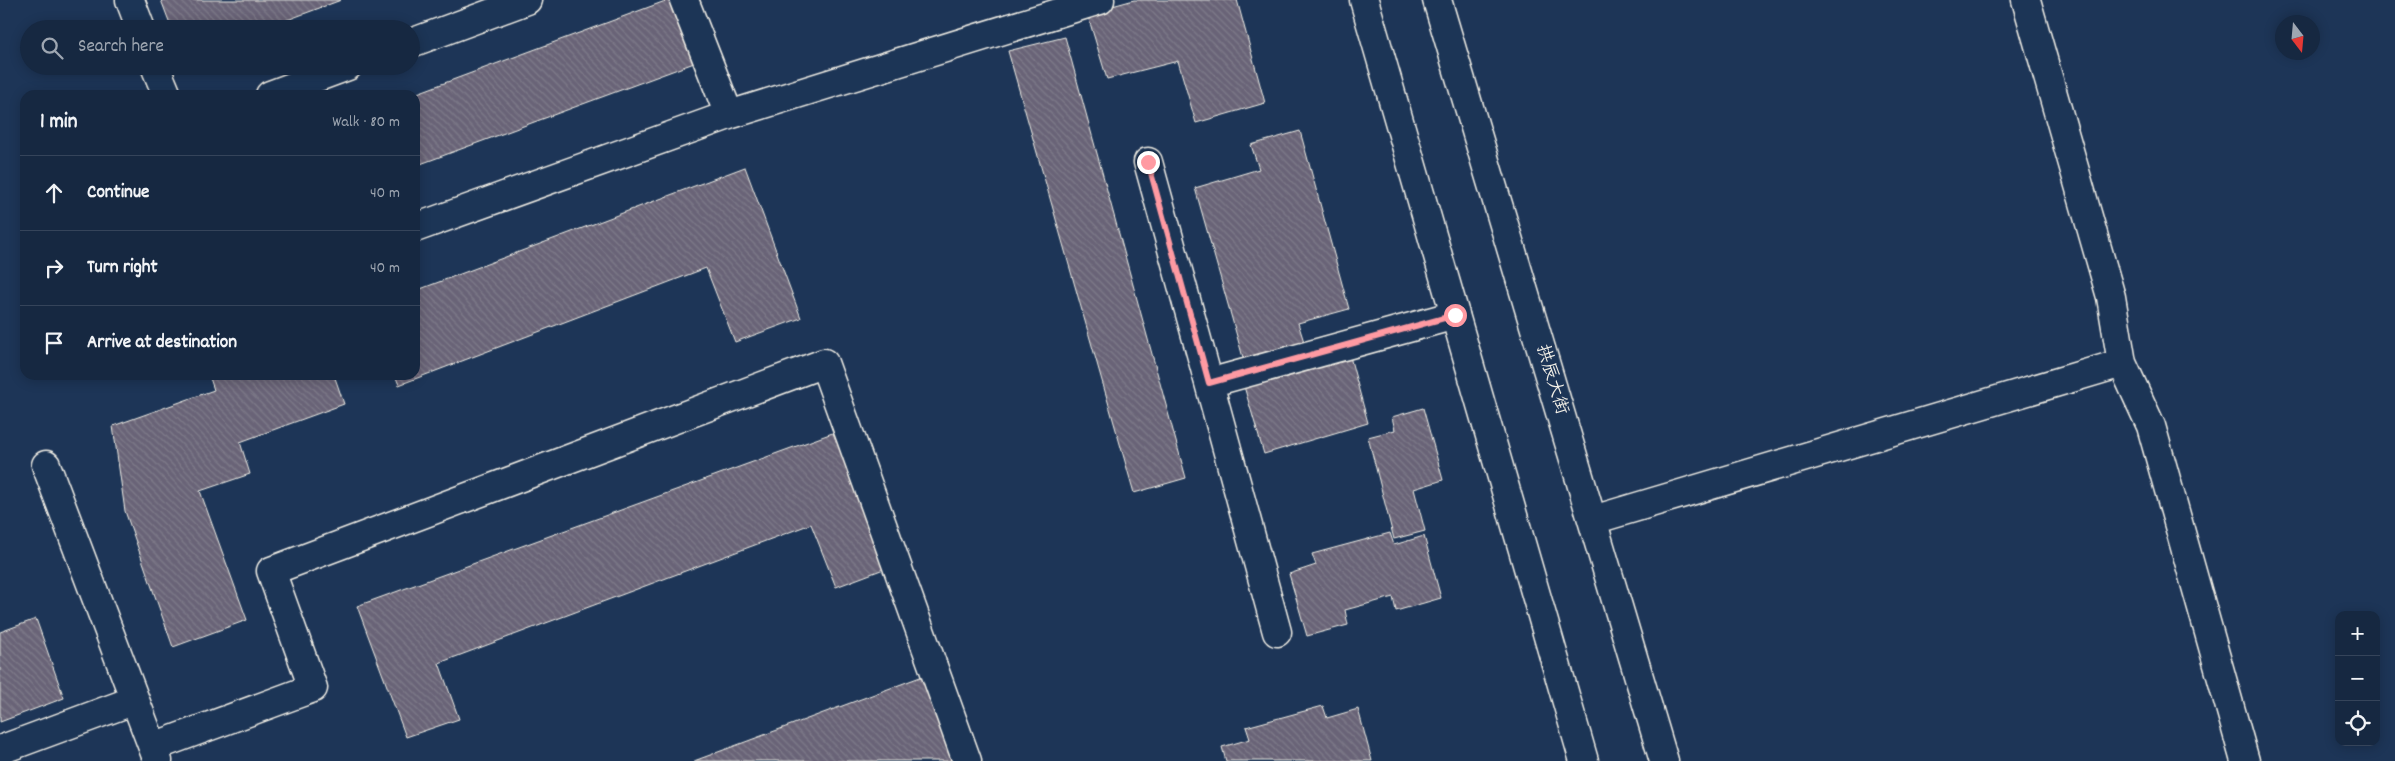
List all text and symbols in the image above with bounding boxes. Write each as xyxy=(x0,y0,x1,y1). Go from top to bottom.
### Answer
north arrow xyxy=(2275,15,2320,60)
search box xyxy=(20,20,420,75)
icon: search xyxy=(38,34,66,62)
text: Search here xyxy=(78,34,164,61)
text: 1 min xyxy=(40,108,77,138)
text: Walk · 80 m xyxy=(332,111,400,134)
route end xyxy=(1137,151,1160,174)
icon: ahead xyxy=(40,179,68,207)
text: Continue xyxy=(87,180,149,207)
text: 40 m xyxy=(370,182,400,205)
icon: right xyxy=(40,254,68,282)
text: Turn right xyxy=(87,255,158,282)
text: 40 m xyxy=(370,257,400,280)
route start xyxy=(1444,304,1467,327)
icon: arrive xyxy=(40,329,68,357)
text: Arrive at destination xyxy=(87,330,237,357)
street label: 拱辰大街 xyxy=(1529,342,1573,418)
map controls xyxy=(2335,611,2380,746)
button: + xyxy=(2335,611,2380,656)
button: − xyxy=(2335,656,2380,701)
button: locate xyxy=(2335,701,2380,746)

